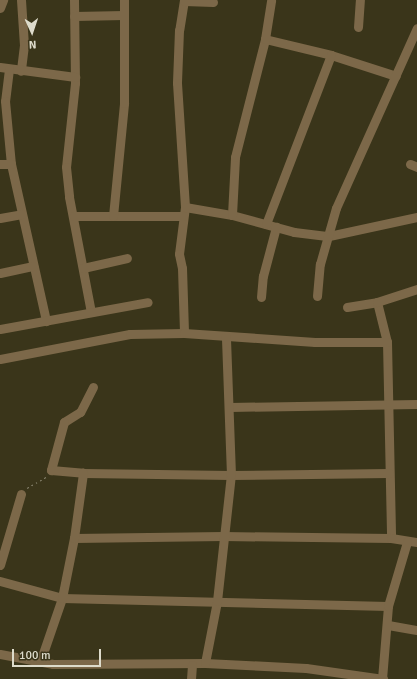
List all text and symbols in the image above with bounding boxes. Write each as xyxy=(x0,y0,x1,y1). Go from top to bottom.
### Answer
north arrow xyxy=(12,12,52,52)
text: N xyxy=(28,38,37,51)
scale bar xyxy=(14,641,103,667)
text: 100 m xyxy=(19,648,51,663)

